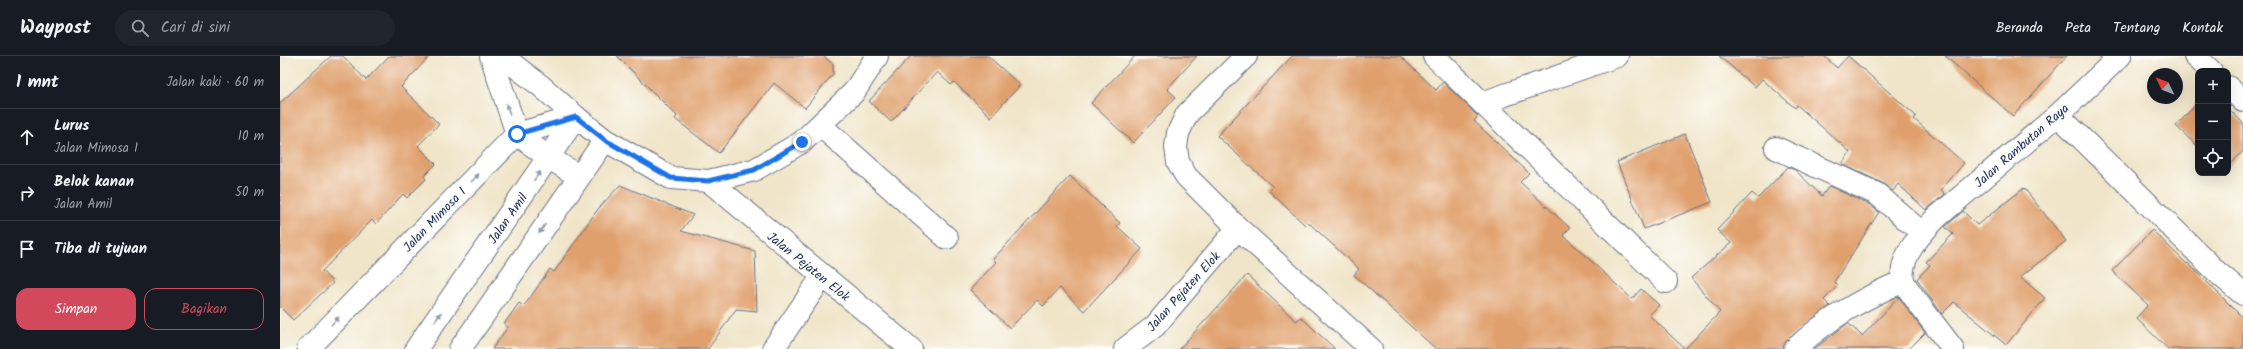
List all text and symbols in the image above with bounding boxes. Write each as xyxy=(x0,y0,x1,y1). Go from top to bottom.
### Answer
search box xyxy=(115,10,395,46)
text: Waypost xyxy=(20,13,91,43)
text: Cari di sini xyxy=(161,16,230,40)
icon: search xyxy=(129,17,151,39)
text: Beranda xyxy=(1996,17,2043,39)
text: Peta xyxy=(2065,17,2091,39)
text: Tentang xyxy=(2113,17,2160,39)
text: Kontak xyxy=(2182,17,2223,39)
north arrow xyxy=(2147,68,2183,104)
map controls xyxy=(2195,68,2231,176)
button: + xyxy=(2195,68,2231,104)
text: 1 mnt xyxy=(16,69,59,96)
text: Jalan kaki · 60 m xyxy=(166,72,264,93)
street label: Jalan Rambutan Raya xyxy=(1970,99,2074,193)
one-way arrow xyxy=(505,102,511,114)
button: − xyxy=(2195,104,2231,140)
text: Lurus xyxy=(54,114,89,138)
route start xyxy=(508,125,526,143)
icon: ahead xyxy=(16,126,38,148)
text: 10 m xyxy=(238,126,264,147)
route end xyxy=(793,133,811,151)
text: Jalan Mimosa I xyxy=(54,138,138,159)
button: locate xyxy=(2195,140,2231,176)
text: Belok kanan xyxy=(54,170,134,194)
one-way arrow xyxy=(533,171,541,181)
one-way arrow xyxy=(470,173,479,183)
icon: right xyxy=(16,182,38,204)
text: 50 m xyxy=(235,182,264,203)
street label: Jalan Mimosa I xyxy=(398,183,472,258)
street label: Jalan Amil xyxy=(483,189,534,249)
text: Jalan Amil xyxy=(54,194,112,215)
one-way arrow xyxy=(538,224,546,235)
street label: Jalan Pejaten Elok xyxy=(762,227,855,308)
text: Tiba di tujuan xyxy=(54,237,147,261)
icon: arrive xyxy=(16,238,38,260)
street label: Jalan Pejaten Elok xyxy=(1142,247,1227,337)
button: Simpan xyxy=(16,288,136,330)
button: Bagikan xyxy=(144,288,264,330)
one-way arrow xyxy=(434,312,442,322)
one-way arrow xyxy=(330,316,340,326)

